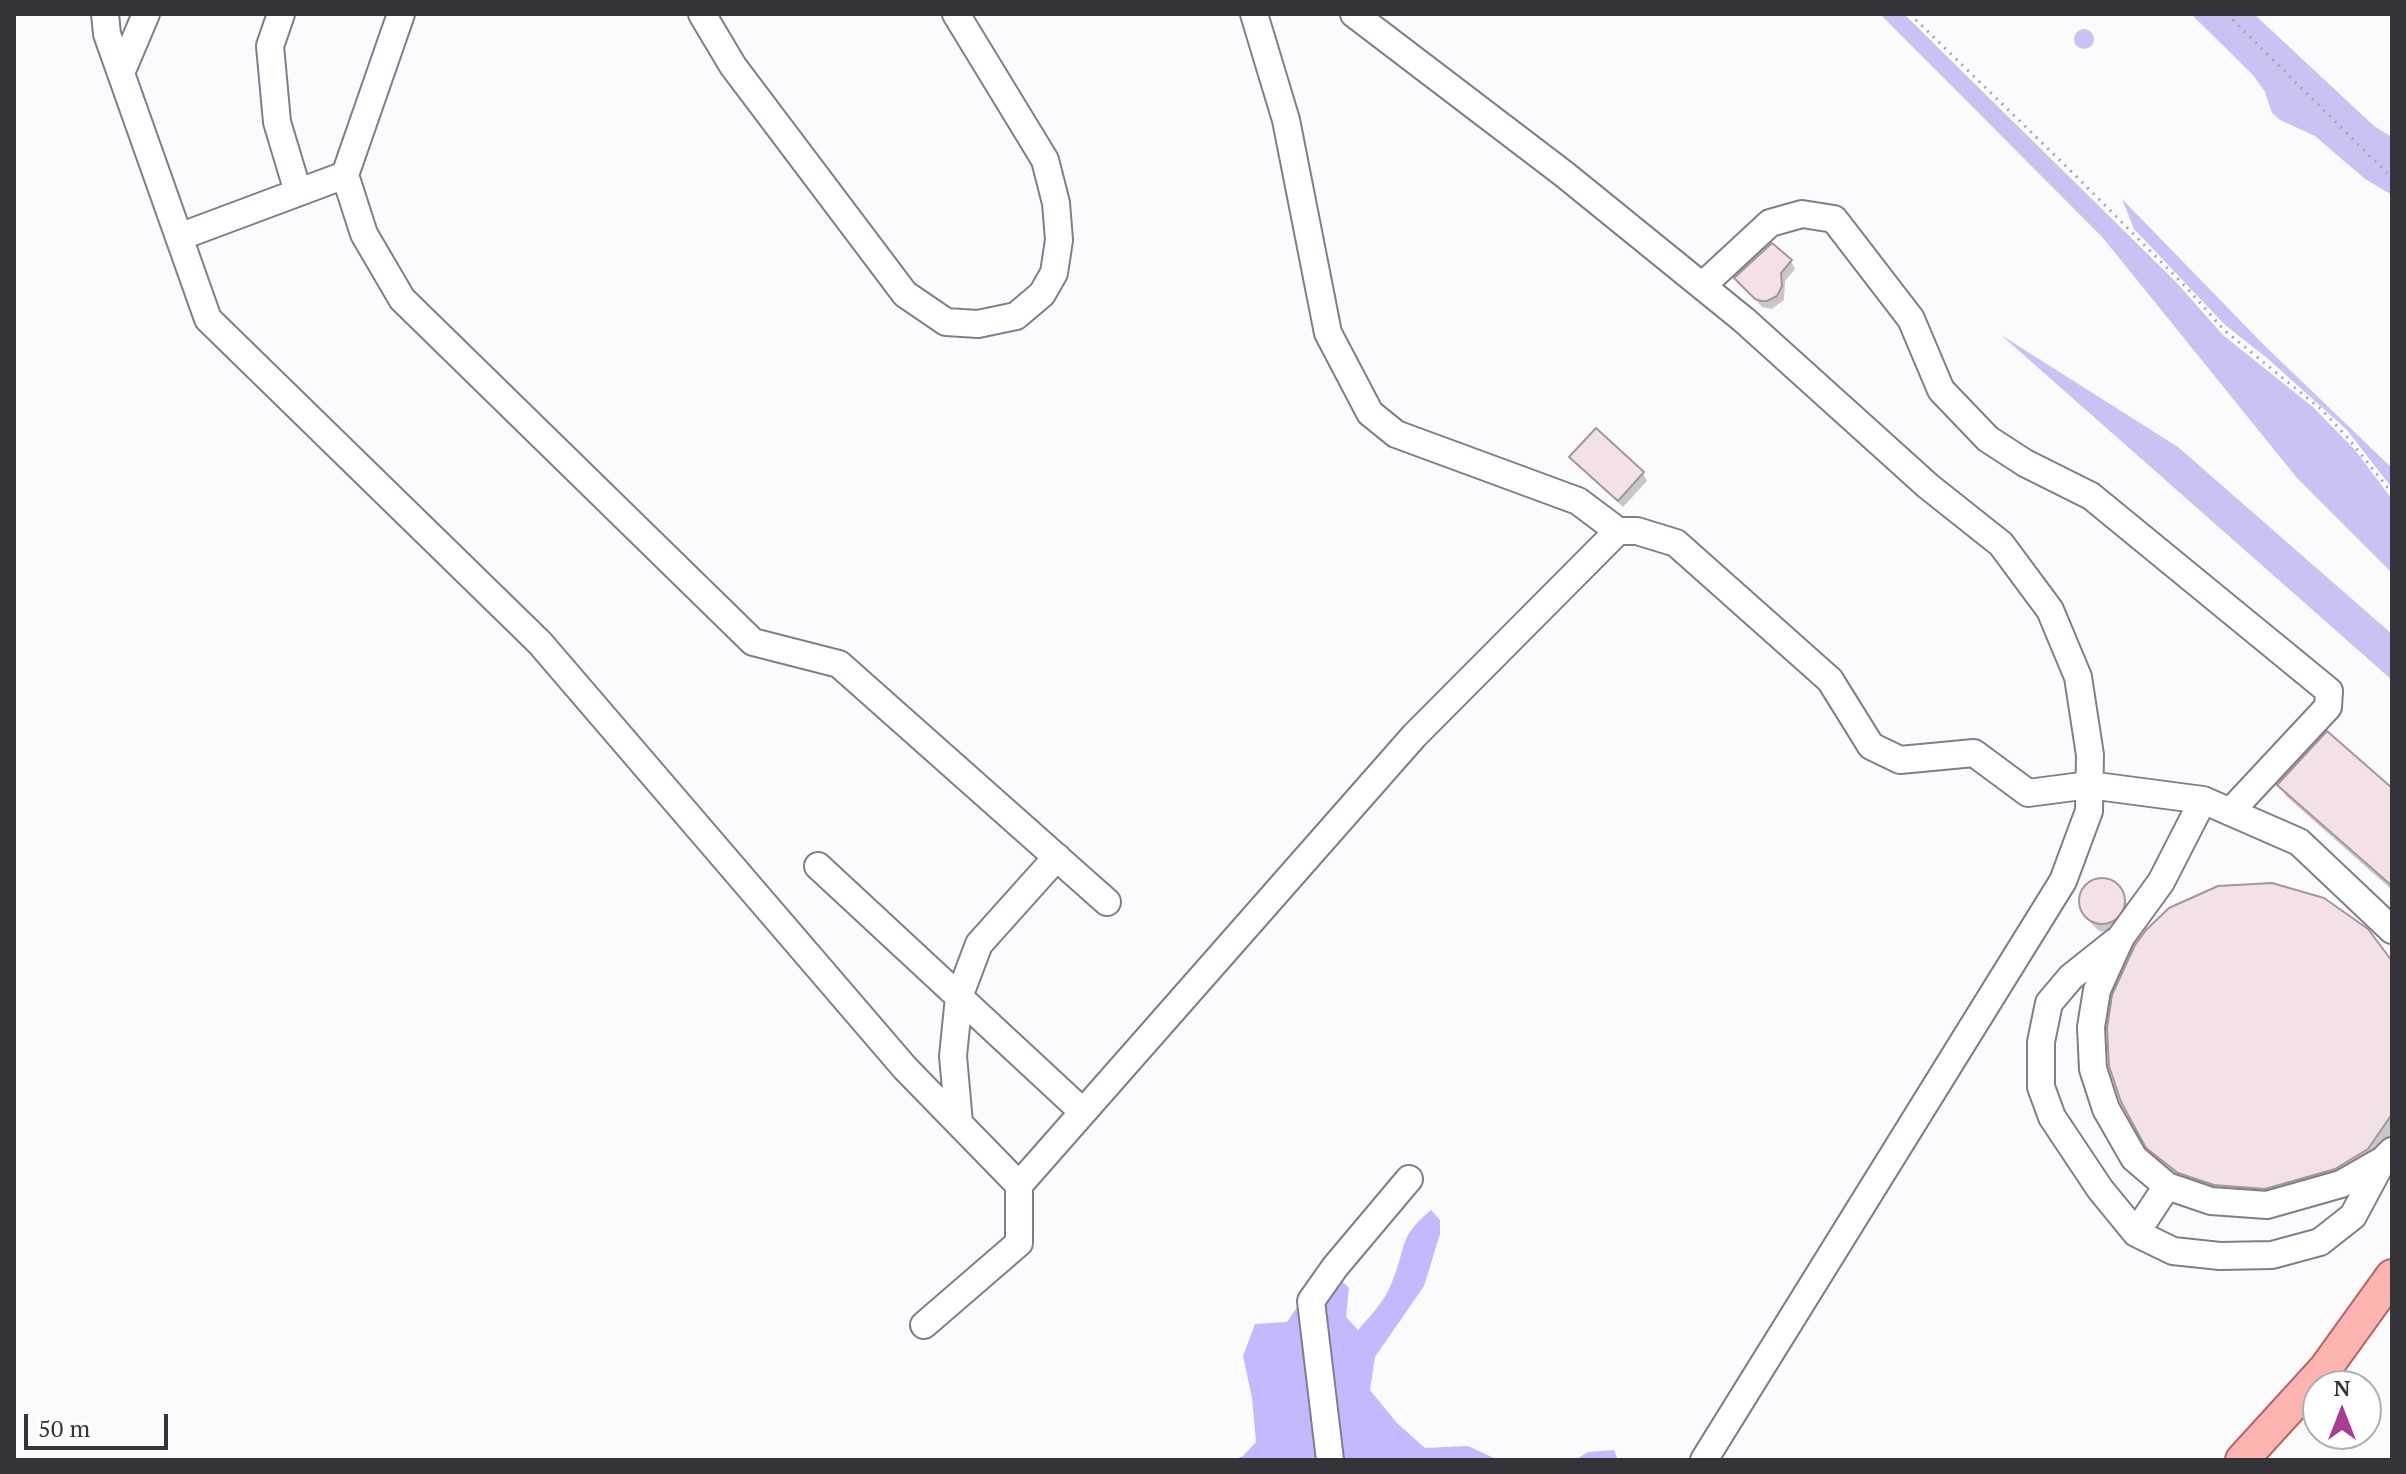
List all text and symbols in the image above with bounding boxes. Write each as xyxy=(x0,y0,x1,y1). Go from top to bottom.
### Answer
north arrow xyxy=(2302,1370,2382,1450)
text: N xyxy=(2334,1373,2350,1402)
scale bar xyxy=(28,1398,172,1448)
text: 50 m xyxy=(38,1412,90,1444)

